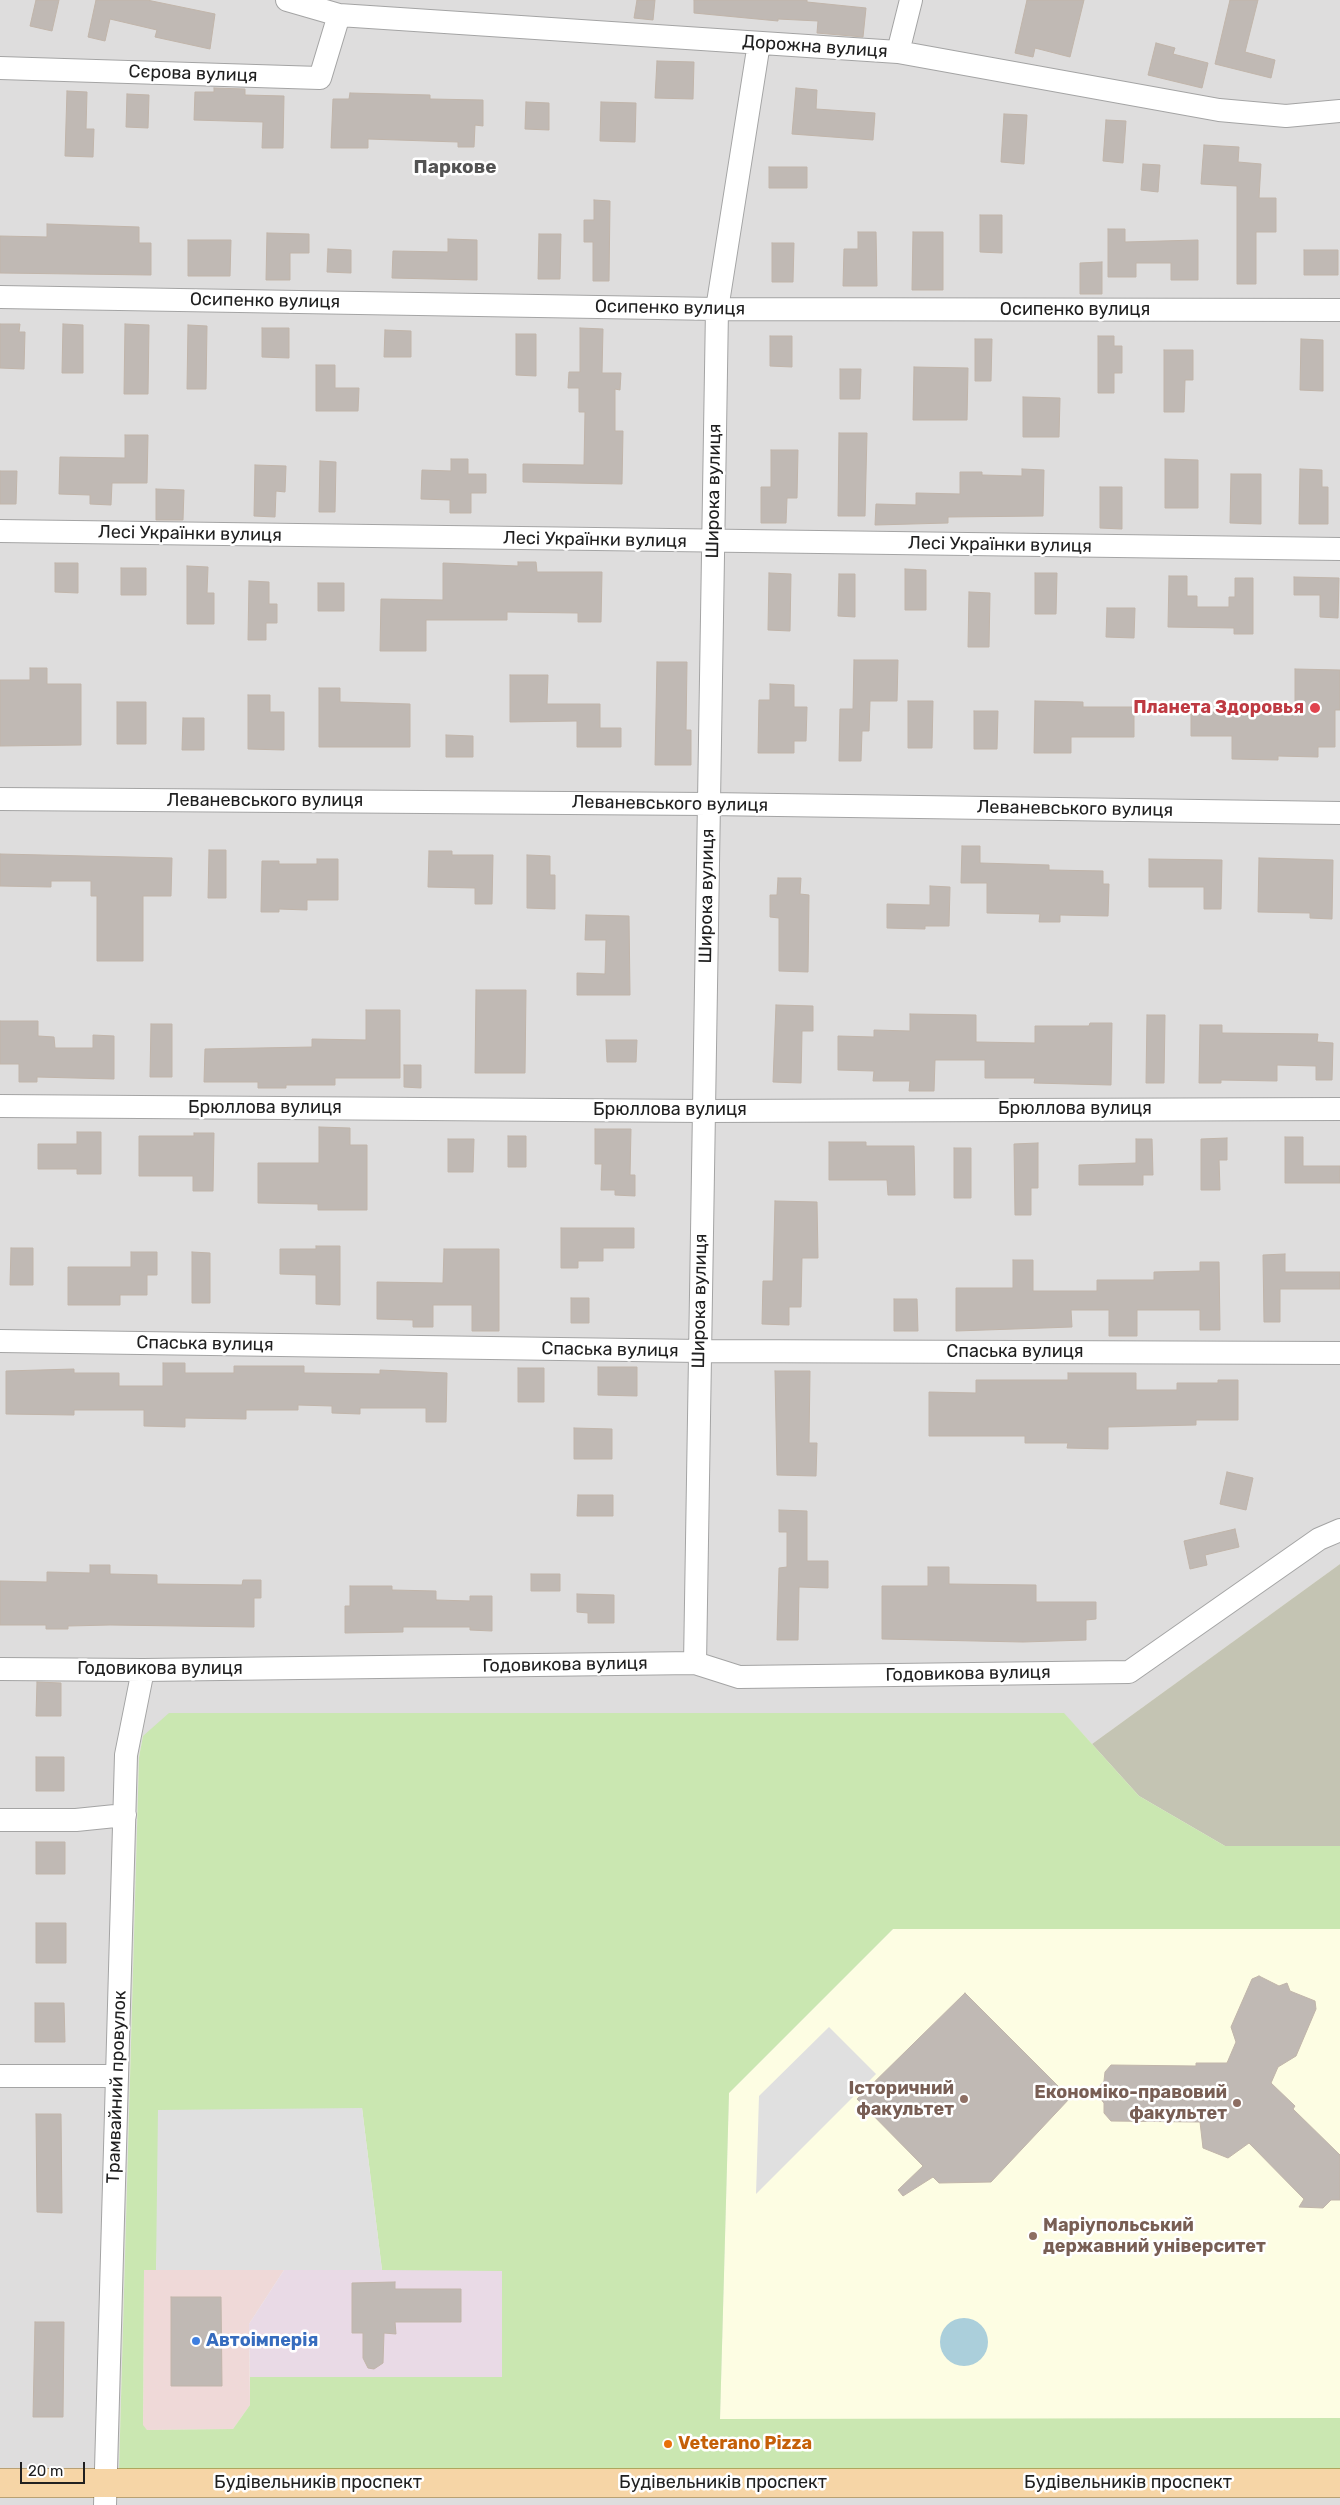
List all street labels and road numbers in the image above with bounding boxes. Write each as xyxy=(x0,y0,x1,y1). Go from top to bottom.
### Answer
street label: Дорожна вулиця xyxy=(742,31,888,63)
street label: Сєрова вулиця xyxy=(128,61,258,87)
street label: Осипенко вулиця xyxy=(190,289,340,313)
street label: Осипенко вулиця xyxy=(595,296,745,320)
street label: Осипенко вулиця xyxy=(1000,299,1150,321)
street label: Широка вулиця xyxy=(702,423,726,559)
street label: Лесі Українки вулиця xyxy=(98,522,282,546)
street label: Лесі Українки вулиця xyxy=(503,528,687,552)
street label: Лесі Українки вулиця xyxy=(908,533,1092,557)
street label: Леваневського вулиця xyxy=(167,790,363,812)
street label: Леваневського вулиця xyxy=(572,791,768,817)
street label: Леваневського вулиця xyxy=(977,796,1173,822)
street label: Широка вулиця xyxy=(695,828,719,964)
street label: Брюллова вулиця xyxy=(188,1097,342,1119)
street label: Брюллова вулиця xyxy=(998,1098,1152,1120)
street label: Брюллова вулиця xyxy=(593,1099,747,1121)
street label: Широка вулиця xyxy=(688,1233,712,1369)
street label: Спаська вулиця xyxy=(136,1332,274,1356)
street label: Спаська вулиця xyxy=(541,1338,679,1362)
street label: Спаська вулиця xyxy=(946,1341,1084,1363)
street label: Годовикова вулиця xyxy=(482,1653,648,1677)
street label: Годовикова вулиця xyxy=(77,1658,243,1680)
street label: Годовикова вулиця xyxy=(885,1662,1051,1686)
street label: Трамвайний провулок xyxy=(103,1990,131,2184)
street label: Будівельників проспект xyxy=(214,2472,422,2494)
street label: Будівельників проспект xyxy=(619,2472,827,2494)
street label: Будівельників проспект xyxy=(1024,2472,1232,2494)

